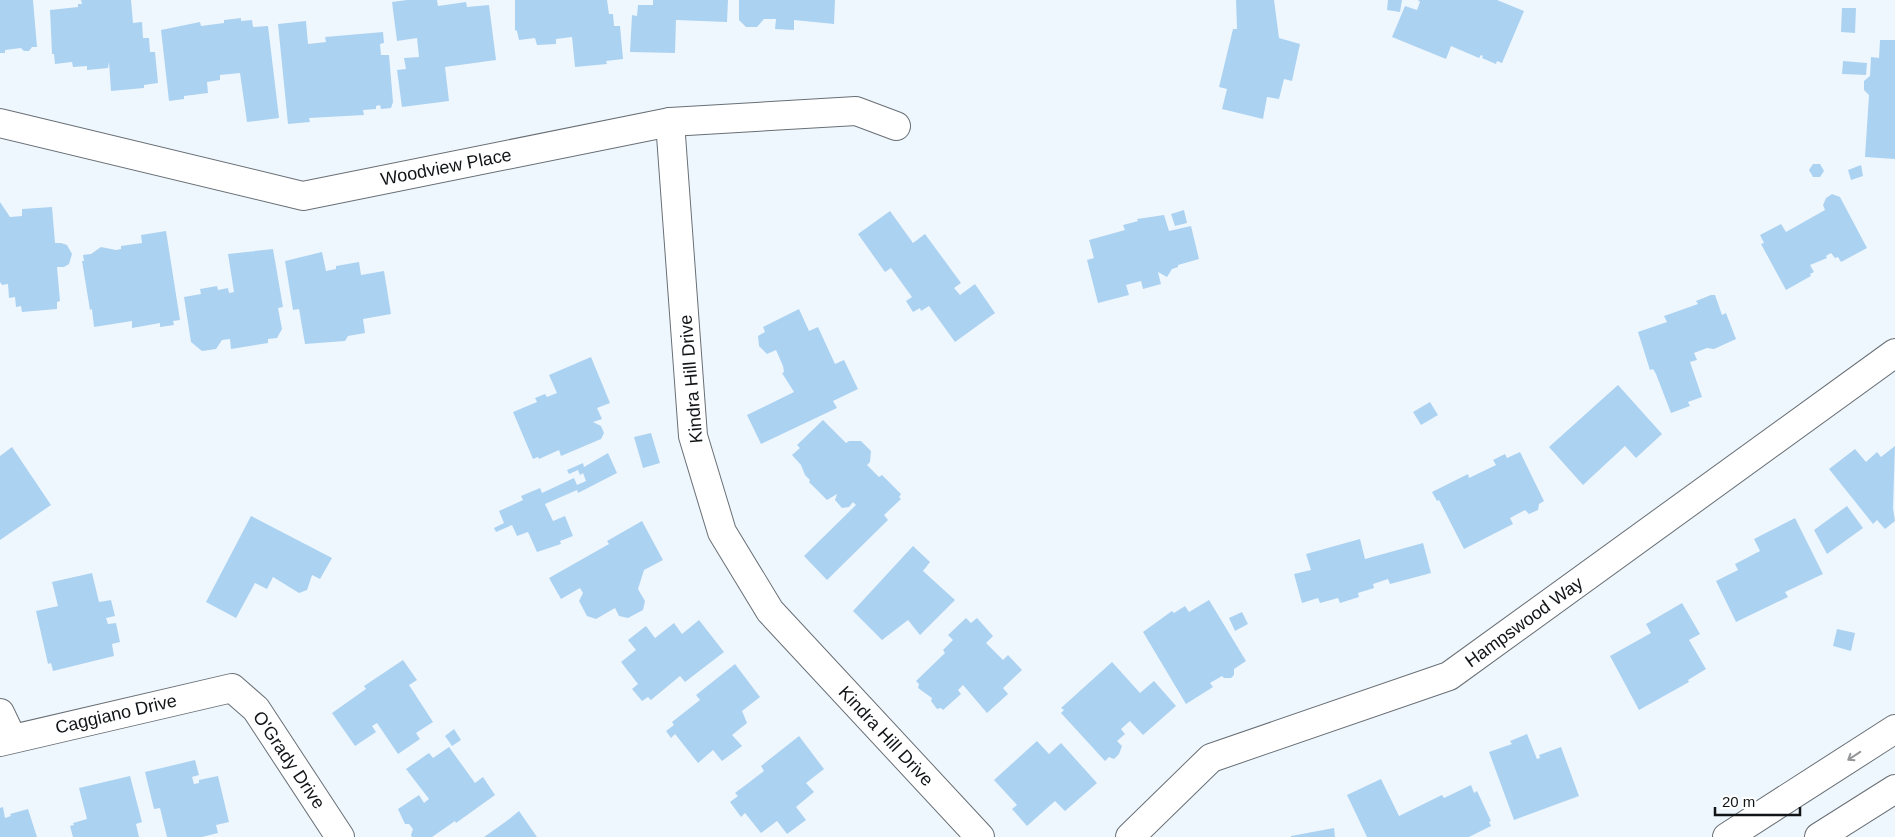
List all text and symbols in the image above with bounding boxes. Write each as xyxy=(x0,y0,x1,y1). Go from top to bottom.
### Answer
street label: Woodview Place xyxy=(379,145,513,189)
street label: Kindra Hill Drive xyxy=(675,314,707,444)
street label: Hampswood Way xyxy=(1461,573,1587,671)
street label: Kindra Hill Drive xyxy=(835,682,937,790)
street label: Caggiano Drive xyxy=(53,690,179,738)
street label: O'Grady Drive xyxy=(249,707,329,813)
one-way arrow xyxy=(1847,750,1861,761)
scale bar xyxy=(1715,784,1800,816)
text: 20 m xyxy=(1722,793,1755,810)

